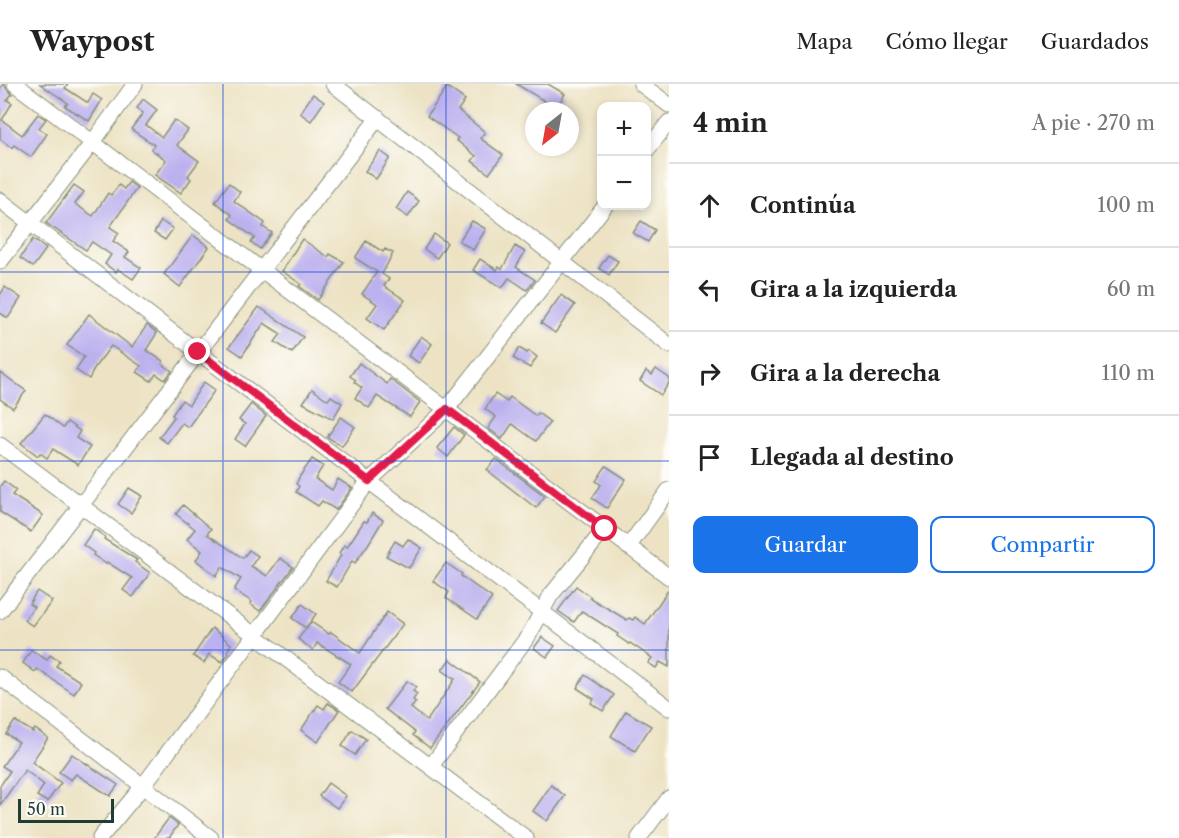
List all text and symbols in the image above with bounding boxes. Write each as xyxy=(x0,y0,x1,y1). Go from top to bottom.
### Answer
text: Waypost xyxy=(30,24,154,58)
text: Mapa xyxy=(796,29,853,54)
text: Cómo llegar xyxy=(886,29,1008,54)
text: Guardados xyxy=(1041,29,1149,54)
north arrow xyxy=(525,102,579,156)
map controls xyxy=(597,102,651,210)
button: + xyxy=(597,102,651,156)
text: 4 min xyxy=(693,107,768,139)
text: A pie · 270 m xyxy=(1032,111,1155,135)
button: − xyxy=(597,156,651,210)
icon: ahead xyxy=(693,189,726,222)
text: Continúa xyxy=(750,192,856,219)
text: 100 m xyxy=(1097,193,1155,217)
icon: left xyxy=(693,273,726,306)
text: Gira a la izquierda xyxy=(750,276,957,303)
text: 60 m xyxy=(1107,277,1155,301)
route end xyxy=(184,338,210,364)
icon: right xyxy=(693,357,726,390)
text: Gira a la derecha xyxy=(750,360,940,387)
text: 110 m xyxy=(1102,361,1155,385)
icon: arrive xyxy=(693,441,726,474)
text: Llegada al destino xyxy=(750,444,954,471)
route start xyxy=(591,515,617,541)
button: Guardar xyxy=(693,516,918,573)
button: Compartir xyxy=(930,516,1155,573)
scale bar xyxy=(18,796,114,824)
text: 50 m xyxy=(27,799,65,819)

